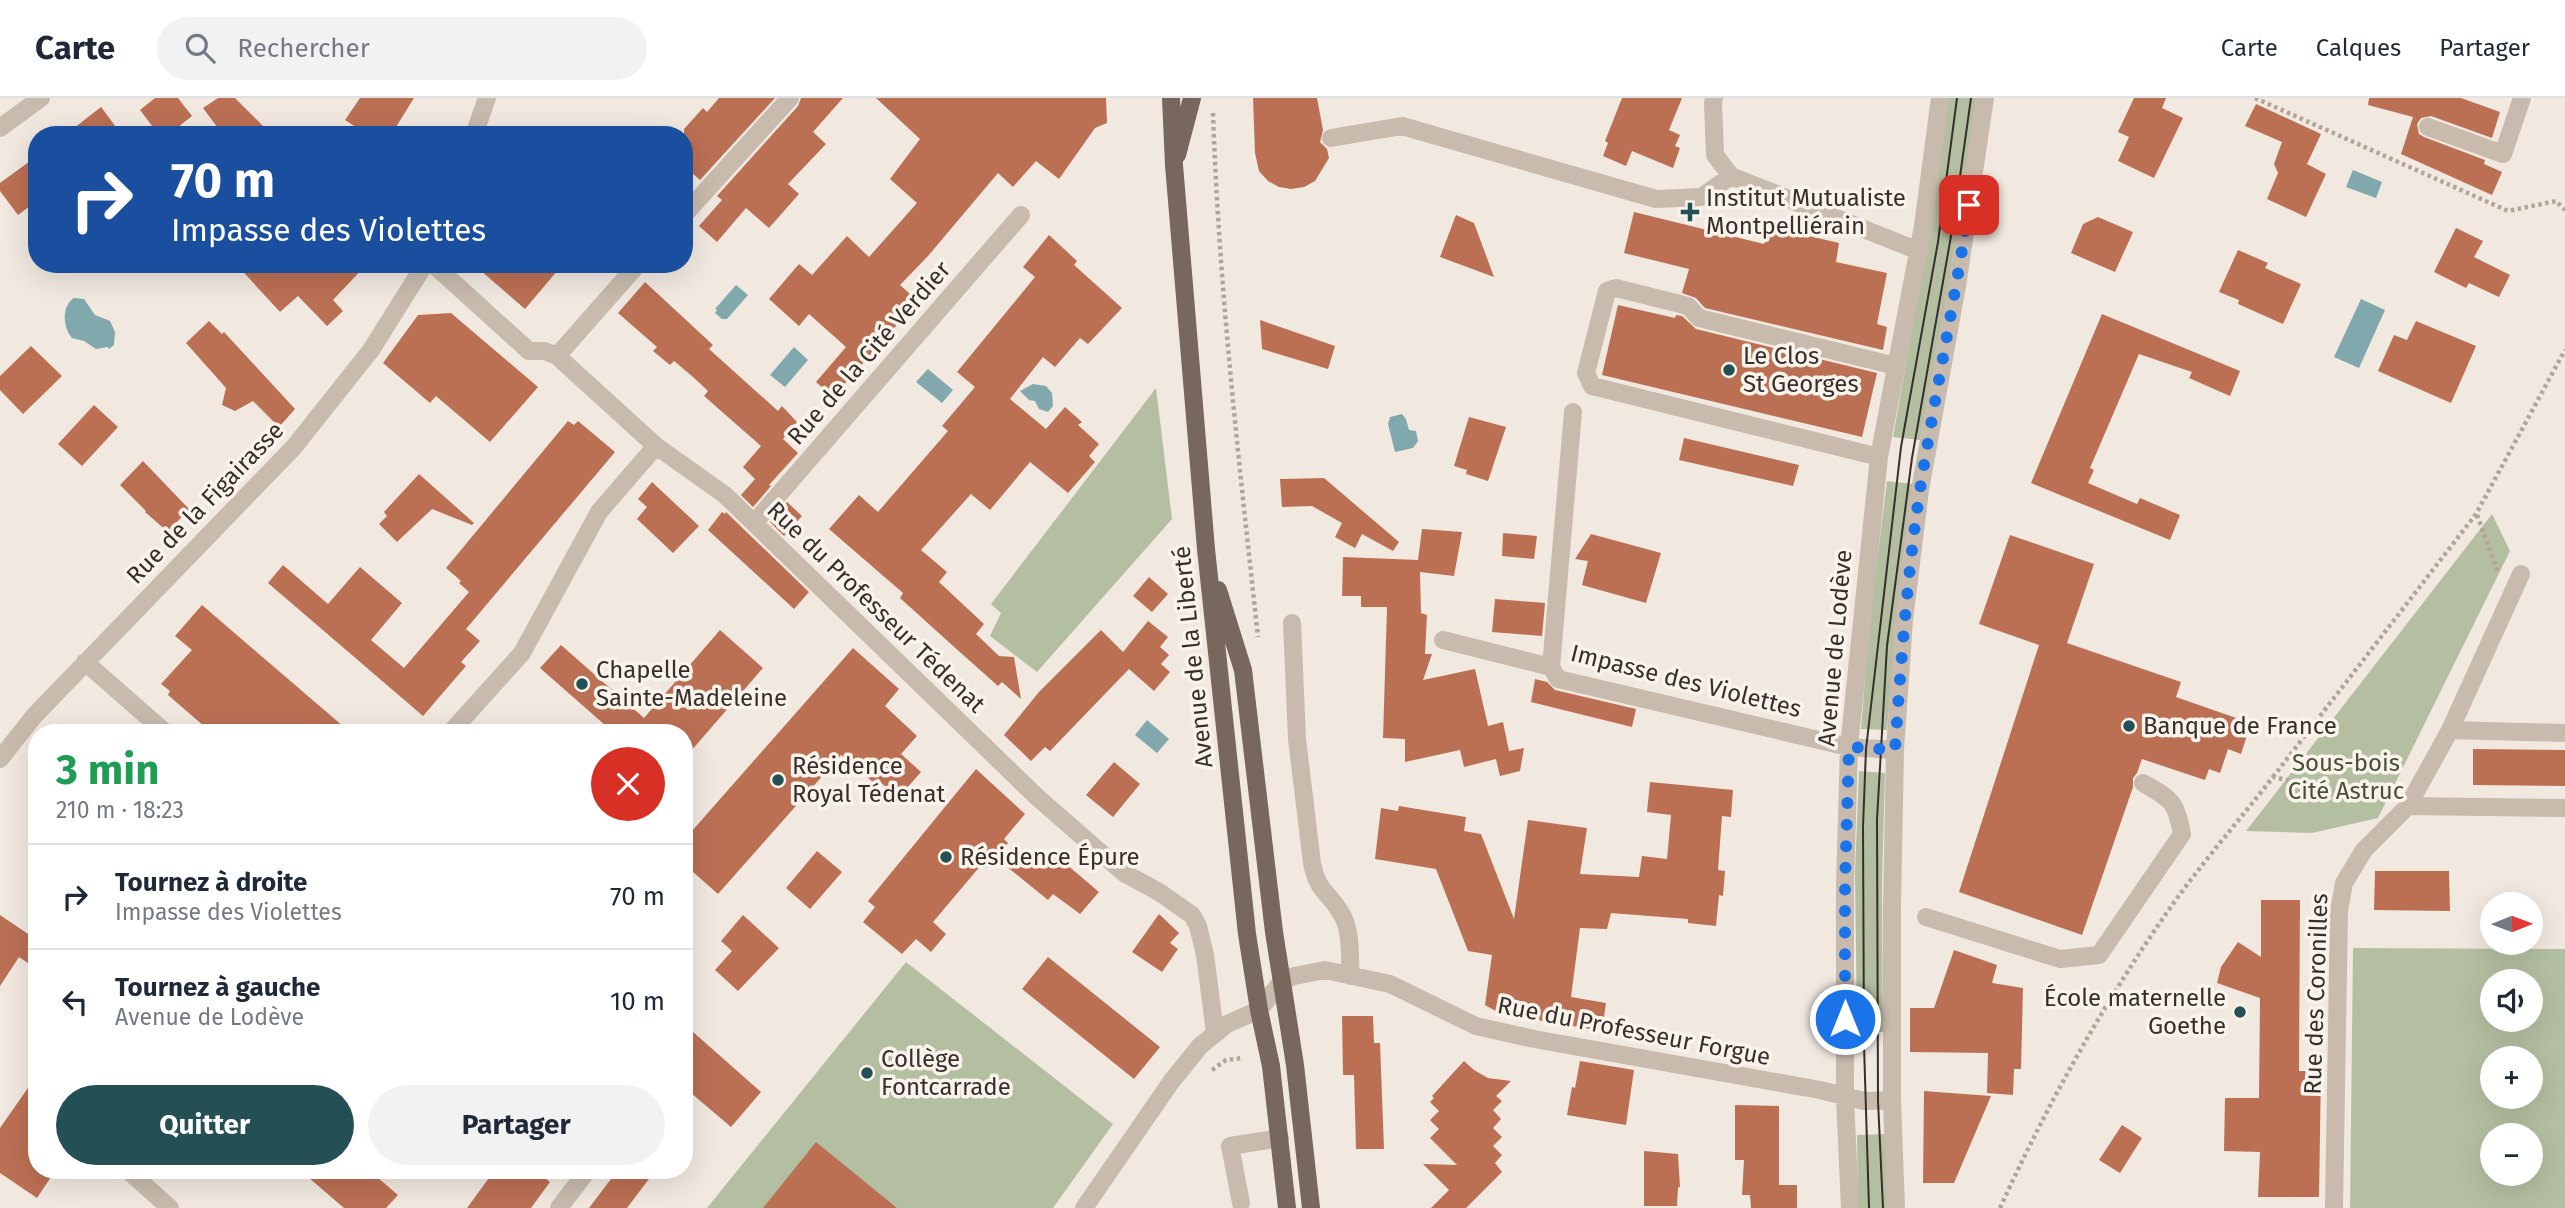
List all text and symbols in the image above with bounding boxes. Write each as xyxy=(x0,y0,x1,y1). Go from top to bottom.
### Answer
search box xyxy=(157,17,647,80)
text: Carte xyxy=(35,28,115,68)
icon: search xyxy=(181,29,219,67)
text: Rechercher xyxy=(237,33,370,64)
text: Carte xyxy=(2221,34,2278,62)
text: Calques xyxy=(2316,34,2401,62)
text: Partager xyxy=(2439,34,2530,62)
text: 70 m xyxy=(171,151,275,210)
icon: right xyxy=(56,154,147,245)
pin xyxy=(1939,175,1999,235)
place label: Institut Mutualiste Montpelliérain xyxy=(1706,184,1906,240)
icon: arrive xyxy=(1950,186,1988,224)
marker: Institut Mutualiste Montpelliérain xyxy=(1680,202,1700,222)
text: Impasse des Violettes xyxy=(171,211,486,249)
street label: Rue de la Cité Verdier xyxy=(782,255,957,450)
place label: Le Clos St Georges xyxy=(1743,342,1859,398)
marker: Le Clos St Georges xyxy=(1721,362,1737,378)
street label: Rue de la Figairasse xyxy=(121,416,289,590)
street label: Rue du Professeur Tédenat xyxy=(761,496,991,719)
street label: Avenue de la Liberté xyxy=(1167,545,1219,769)
street label: Avenue de Lodève xyxy=(1812,548,1858,748)
street label: Impasse des Violettes xyxy=(1568,639,1804,723)
place label: Chapelle Sainte-Madeleine xyxy=(596,656,787,712)
marker: Chapelle Sainte-Madeleine xyxy=(574,676,590,692)
place label: Banque de France xyxy=(2143,712,2337,740)
marker: Banque de France xyxy=(2121,718,2137,734)
text: 3 min xyxy=(56,745,159,795)
button: close xyxy=(591,747,665,821)
park label: Sous-bois Cité Astruc xyxy=(2288,749,2404,805)
place label: Résidence Royal Tédenat xyxy=(792,752,945,808)
marker: Résidence Royal Tédenat xyxy=(770,772,786,788)
text: 210 m · 18:23 xyxy=(56,796,184,824)
place label: Résidence Épure xyxy=(960,842,1140,871)
marker: Résidence Épure xyxy=(938,849,954,865)
text: Tournez à droite xyxy=(115,867,307,898)
icon: right xyxy=(56,878,94,916)
text: 70 m xyxy=(610,881,665,912)
north arrow xyxy=(2480,892,2543,956)
map controls xyxy=(2480,892,2543,1186)
street label: Rue des Coronilles xyxy=(2298,893,2334,1095)
text: Impasse des Violettes xyxy=(115,898,342,926)
button: sound xyxy=(2480,969,2543,1032)
text: Tournez à gauche xyxy=(115,972,320,1003)
position arrow xyxy=(1808,982,1882,1056)
icon: left xyxy=(56,983,94,1021)
place label: École maternelle Goethe xyxy=(2044,983,2226,1040)
text: 10 m xyxy=(610,986,665,1017)
street label: Rue du Professeur Forgue xyxy=(1495,991,1773,1071)
text: Avenue de Lodève xyxy=(115,1003,304,1031)
marker: École maternelle Goethe xyxy=(2232,1004,2248,1020)
place label: Collège Fontcarrade xyxy=(881,1045,1011,1101)
button: + xyxy=(2480,1046,2543,1109)
marker: Collège Fontcarrade xyxy=(859,1065,875,1081)
button: Quitter xyxy=(56,1085,354,1165)
button: Partager xyxy=(368,1085,665,1165)
button: − xyxy=(2480,1123,2543,1186)

